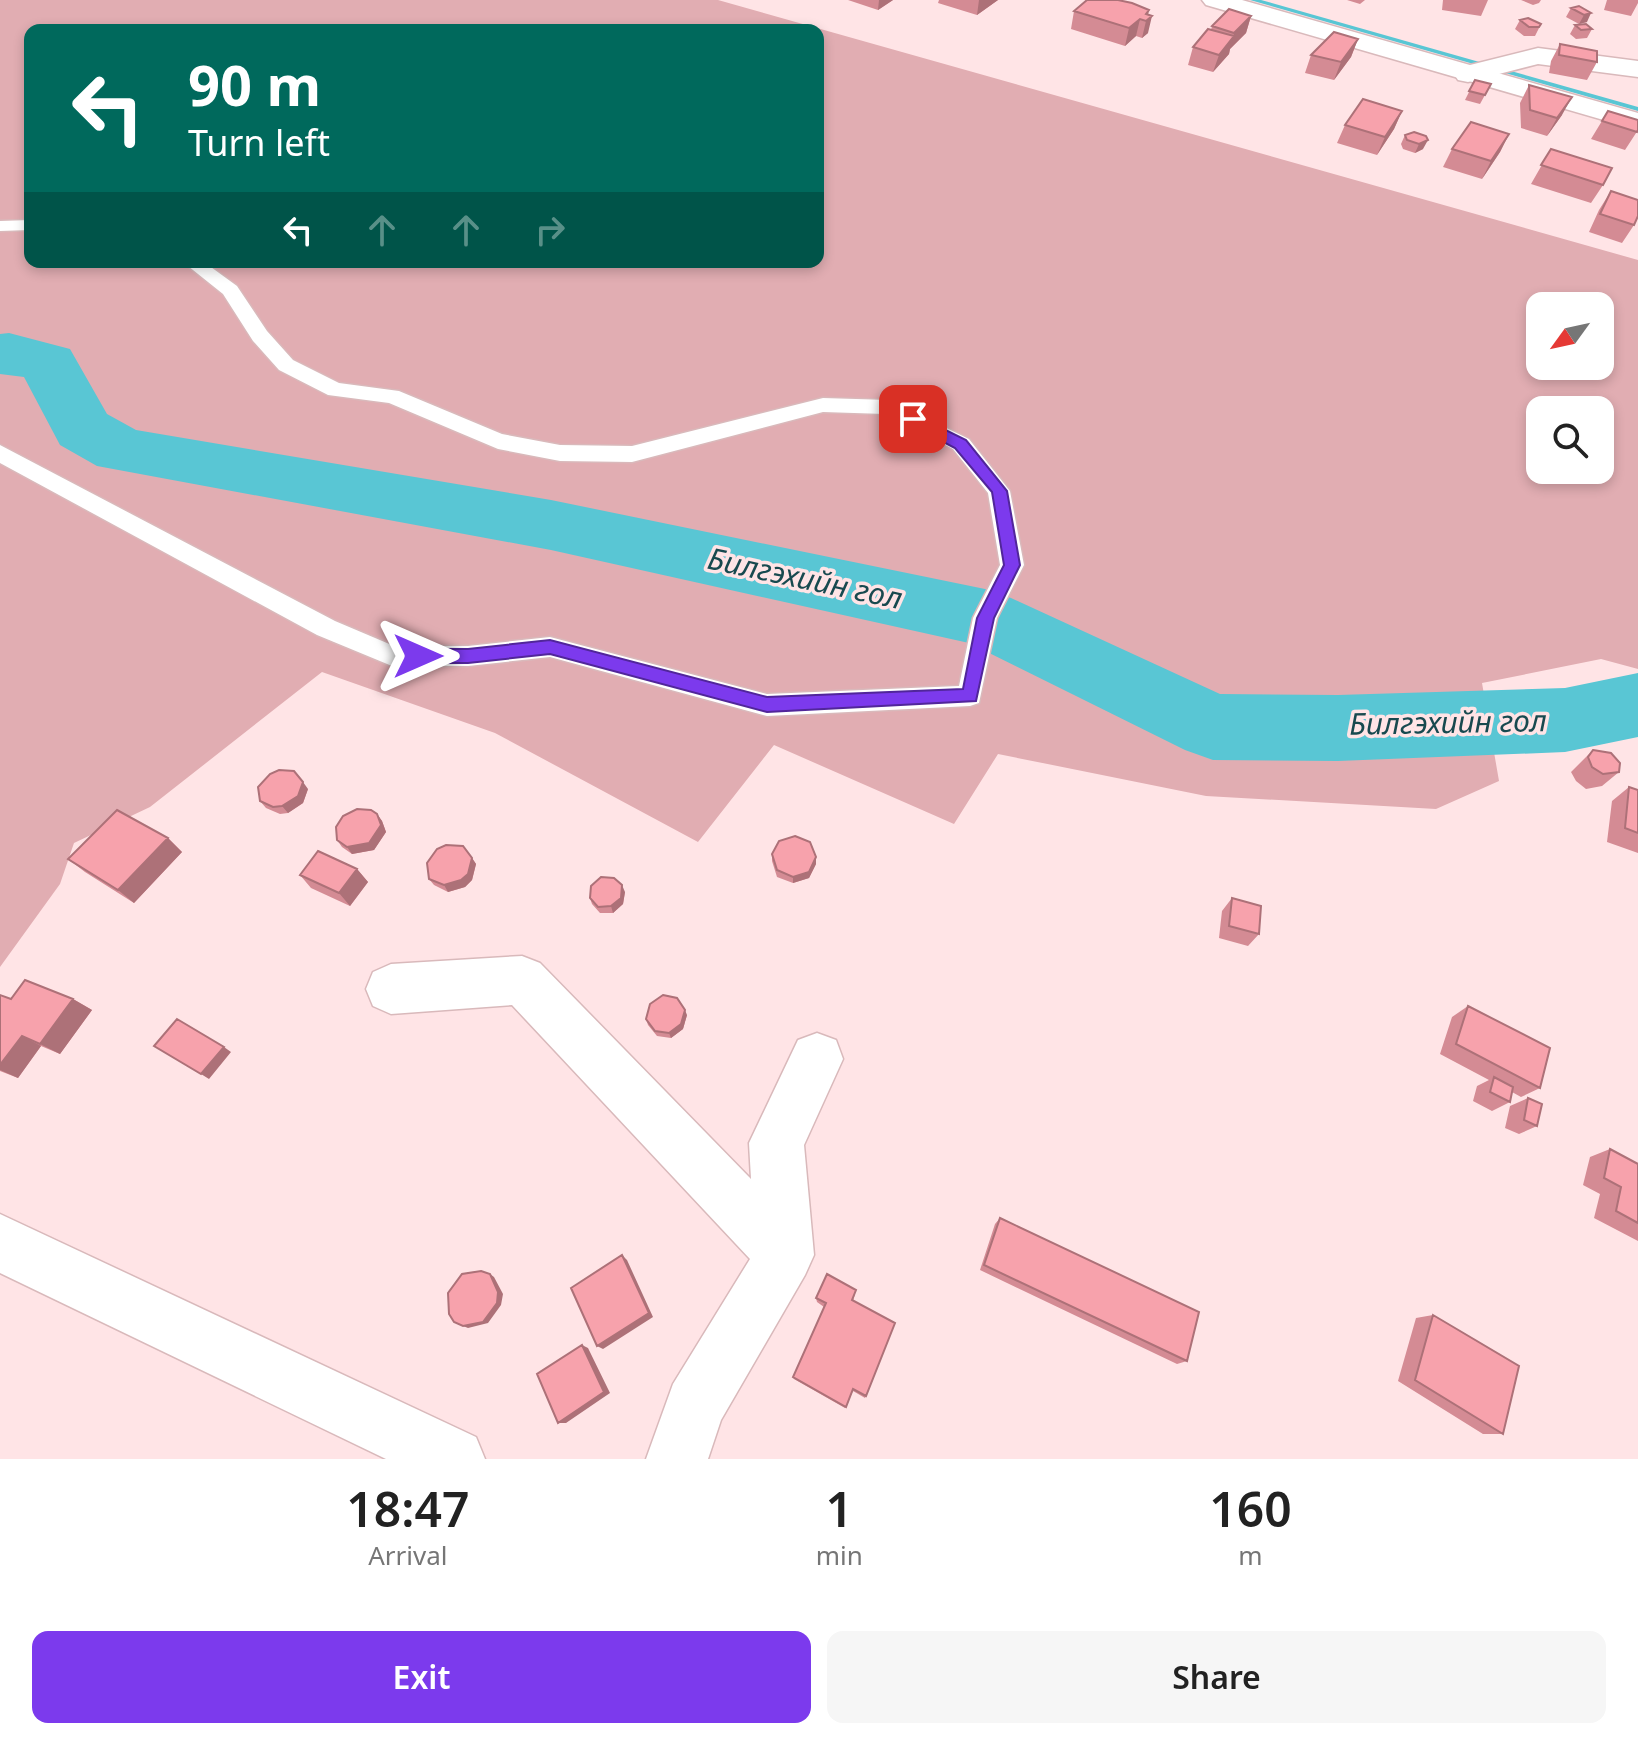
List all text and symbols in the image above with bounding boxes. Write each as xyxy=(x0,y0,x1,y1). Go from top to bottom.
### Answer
text: 90 m xyxy=(188,46,321,122)
icon: left xyxy=(56,56,160,160)
text: Turn left xyxy=(188,118,330,167)
icon: left xyxy=(276,208,320,252)
icon: ahead xyxy=(360,208,404,252)
icon: ahead xyxy=(444,208,488,252)
icon: right xyxy=(528,208,572,252)
north arrow xyxy=(1526,292,1614,380)
map controls xyxy=(1526,292,1614,484)
pin xyxy=(879,385,947,453)
button: search xyxy=(1526,396,1614,484)
icon: arrive xyxy=(891,397,935,441)
water label: Билгэхийн гол xyxy=(704,537,906,618)
position arrow xyxy=(376,614,460,698)
water label: Билгэхийн гол xyxy=(1349,699,1547,744)
text: 18:47 xyxy=(346,1476,469,1541)
text: 1 xyxy=(826,1476,853,1541)
text: 160 xyxy=(1209,1476,1292,1541)
text: Arrival xyxy=(368,1537,448,1573)
text: min xyxy=(816,1537,863,1573)
text: m xyxy=(1238,1537,1263,1573)
button: Exit xyxy=(32,1631,811,1723)
button: Share xyxy=(827,1631,1606,1723)

